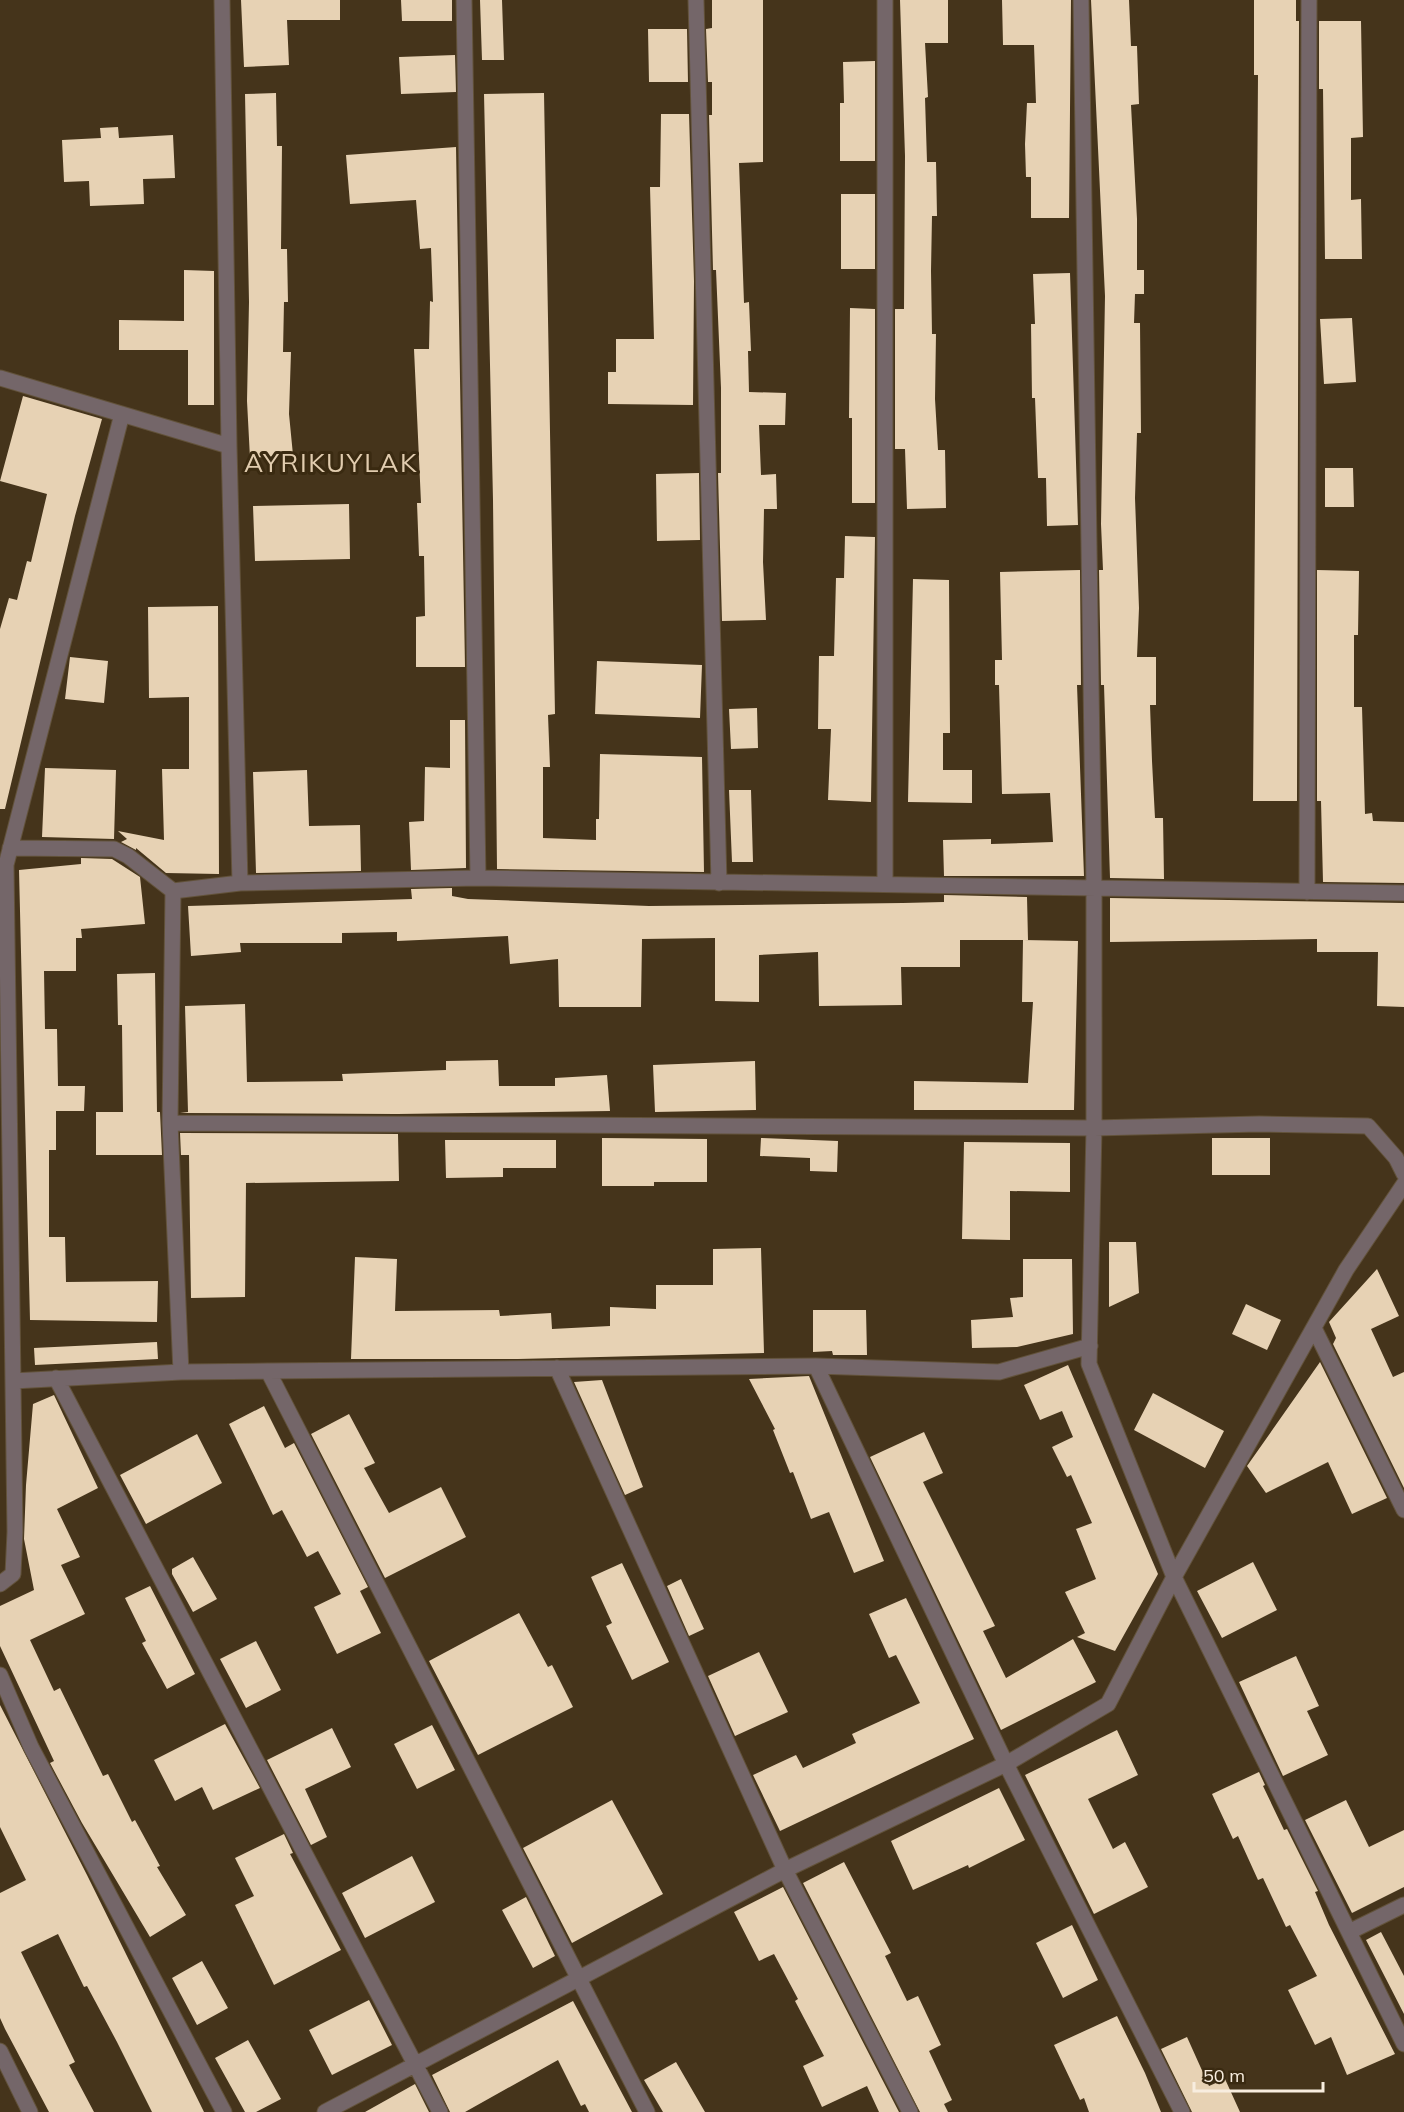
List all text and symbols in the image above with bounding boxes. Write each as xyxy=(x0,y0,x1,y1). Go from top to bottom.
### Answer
district label: AYRIKUYLAK xyxy=(244,446,418,479)
scale bar xyxy=(1194,2055,1323,2093)
text: 50 m xyxy=(1203,2064,1245,2087)

